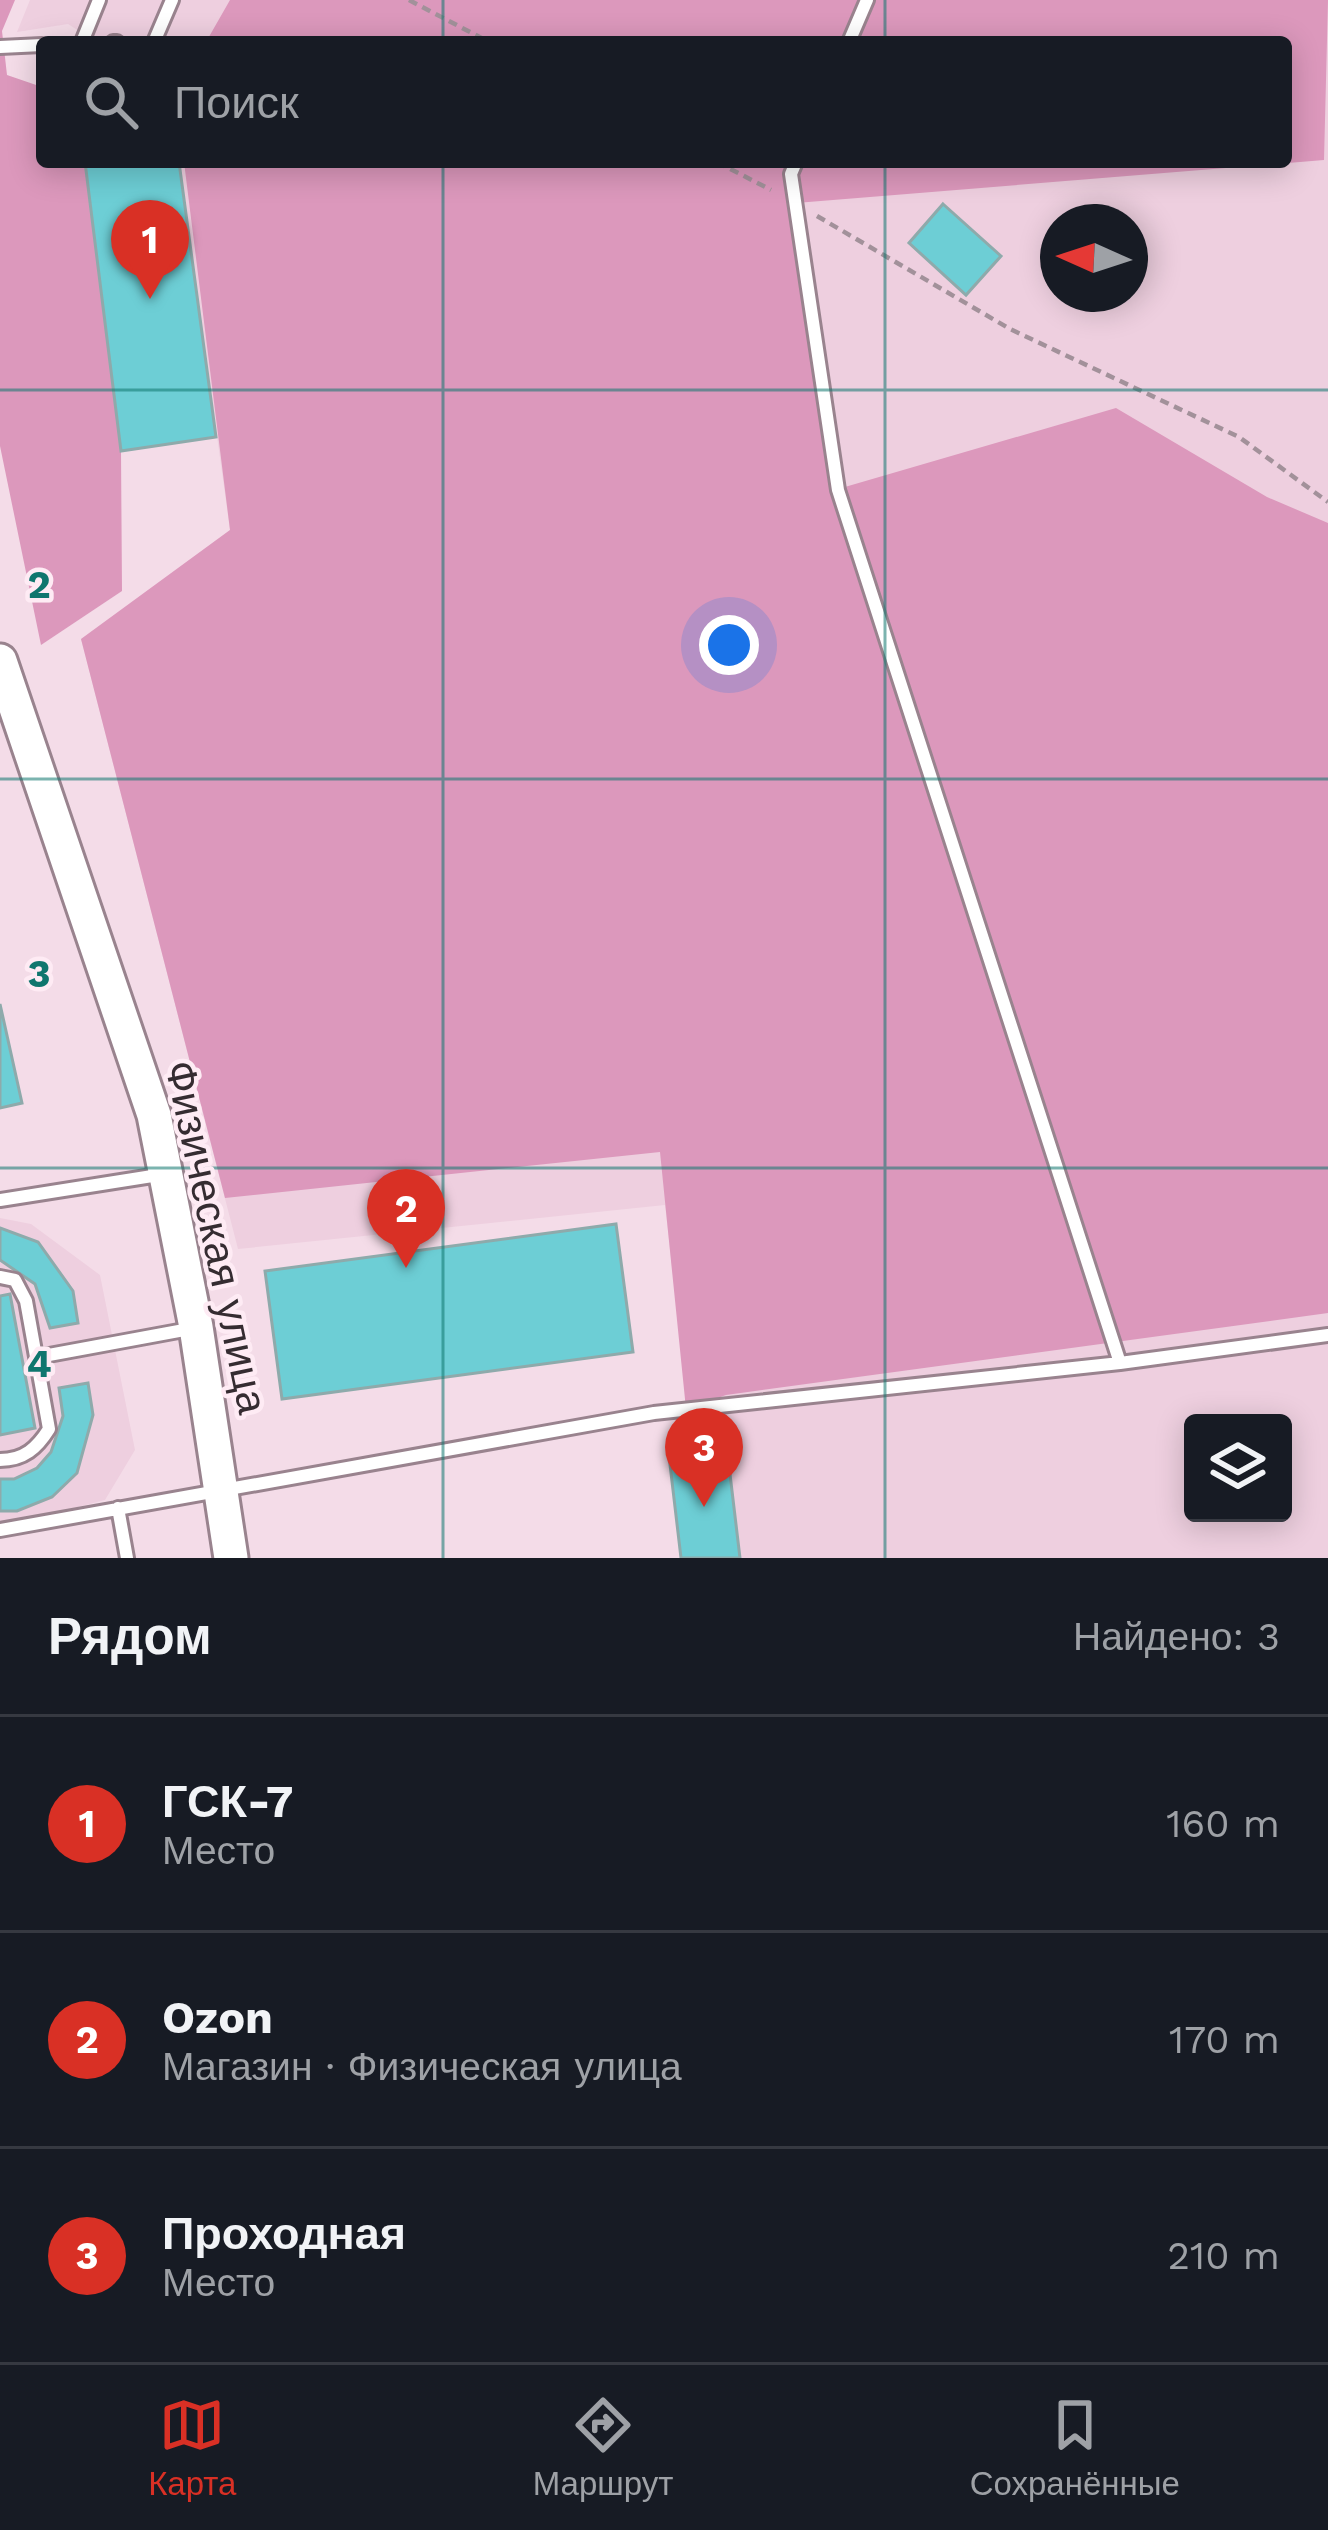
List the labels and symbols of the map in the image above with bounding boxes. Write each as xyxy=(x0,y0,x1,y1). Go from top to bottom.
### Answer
pin: 1 xyxy=(111,200,189,299)
north arrow xyxy=(1040,204,1148,312)
text: 2 xyxy=(27,562,51,607)
your location xyxy=(699,615,759,675)
text: 3 xyxy=(27,951,51,996)
street label: Физическая улица xyxy=(155,1056,278,1419)
pin: 2 xyxy=(367,1169,445,1268)
text: 4 xyxy=(26,1341,52,1386)
pin: 3 xyxy=(665,1408,743,1507)

